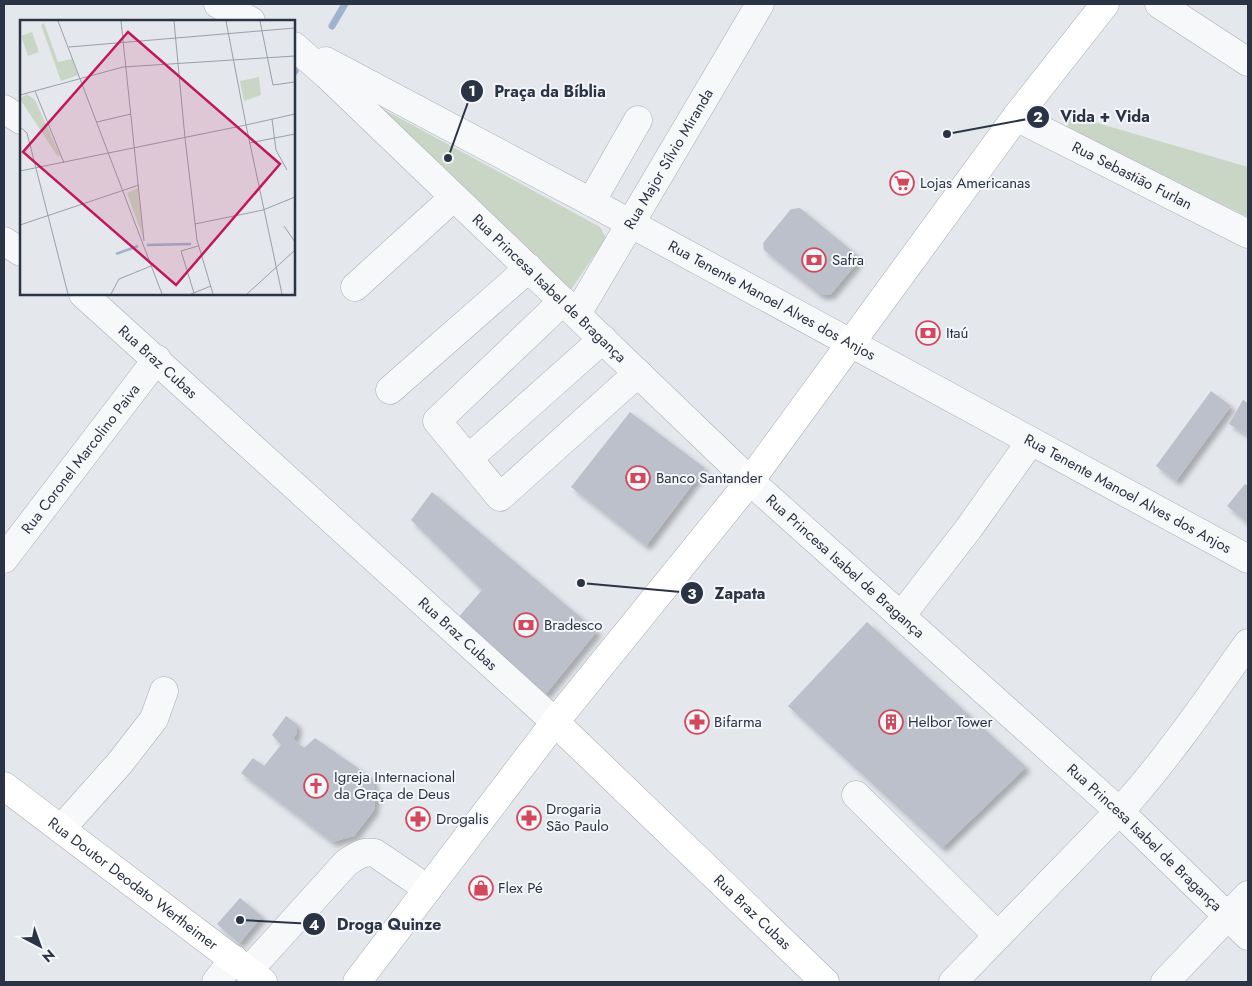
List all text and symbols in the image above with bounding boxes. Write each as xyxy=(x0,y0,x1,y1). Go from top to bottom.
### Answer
inset map xyxy=(20,20,295,295)
callout: Praça da Bíblia xyxy=(460,76,616,107)
text: 1 xyxy=(468,80,476,102)
text: Praça da Bíblia xyxy=(494,80,606,103)
street label: Rua Major Sílvio Miranda xyxy=(618,85,719,233)
callout: Vida + Vida xyxy=(1025,101,1160,132)
text: Vida + Vida xyxy=(1059,105,1150,128)
text: 2 xyxy=(1033,106,1043,128)
street label: Rua Sebastião Furlan xyxy=(1068,136,1196,215)
supermarket icon: Lojas Americanas xyxy=(889,170,915,196)
place label: Lojas Americanas xyxy=(920,172,1030,194)
street label: Rua Princesa Isabel de Bragança xyxy=(467,209,631,368)
street label: Rua Tenente Manoel Alves dos Anjos xyxy=(664,235,879,366)
bank icon: Safra xyxy=(801,247,827,273)
place label: Safra xyxy=(832,249,864,271)
street label: Rua Braz Cubas xyxy=(113,320,202,404)
bank icon: Itaú xyxy=(915,320,941,346)
place label: Itaú xyxy=(946,322,968,344)
street label: Rua Coronel Marcolino Paiva xyxy=(16,379,145,539)
street label: Rua Tenente Manoel Alves dos Anjos xyxy=(1020,428,1235,559)
bank icon: Banco Santander xyxy=(625,465,651,491)
place label: Banco Santander xyxy=(656,467,764,489)
street label: Rua Princesa Isabel de Bragança xyxy=(761,489,929,643)
callout: Zapata xyxy=(679,578,775,609)
text: Zapata xyxy=(715,582,765,605)
text: 3 xyxy=(687,583,697,605)
street label: Rua Braz Cubas xyxy=(413,592,502,676)
bank icon: Bradesco xyxy=(513,612,539,638)
place label: Bradesco xyxy=(544,614,602,636)
pharmacy icon: Bifarma xyxy=(684,709,710,735)
building icon: Helbor Tower xyxy=(878,709,904,735)
place label: Bifarma xyxy=(714,711,762,733)
place label: Helbor Tower xyxy=(908,711,993,733)
street label: Rua Princesa Isabel de Bragança xyxy=(1062,759,1227,916)
place label: Igreja Internacional da Graça de Deus xyxy=(334,766,455,805)
church icon: Igreja Internacional da Graça de Deus xyxy=(303,773,329,799)
place label: Drogaria São Paulo xyxy=(546,798,609,837)
pharmacy icon: Drogaria São Paulo xyxy=(516,805,542,831)
pharmacy icon: Drogalis xyxy=(405,806,431,832)
place label: Drogalis xyxy=(436,808,488,830)
street label: Rua Doutor Deodato Wertheimer xyxy=(43,812,224,956)
street label: Rua Braz Cubas xyxy=(709,869,796,955)
shop icon: Flex Pé xyxy=(468,875,494,901)
place label: Flex Pé xyxy=(498,877,543,899)
callout: Droga Quinze xyxy=(301,909,451,940)
text: Droga Quinze xyxy=(337,913,441,936)
text: 4 xyxy=(309,914,319,936)
north arrow xyxy=(15,921,65,971)
text: N xyxy=(38,945,59,967)

